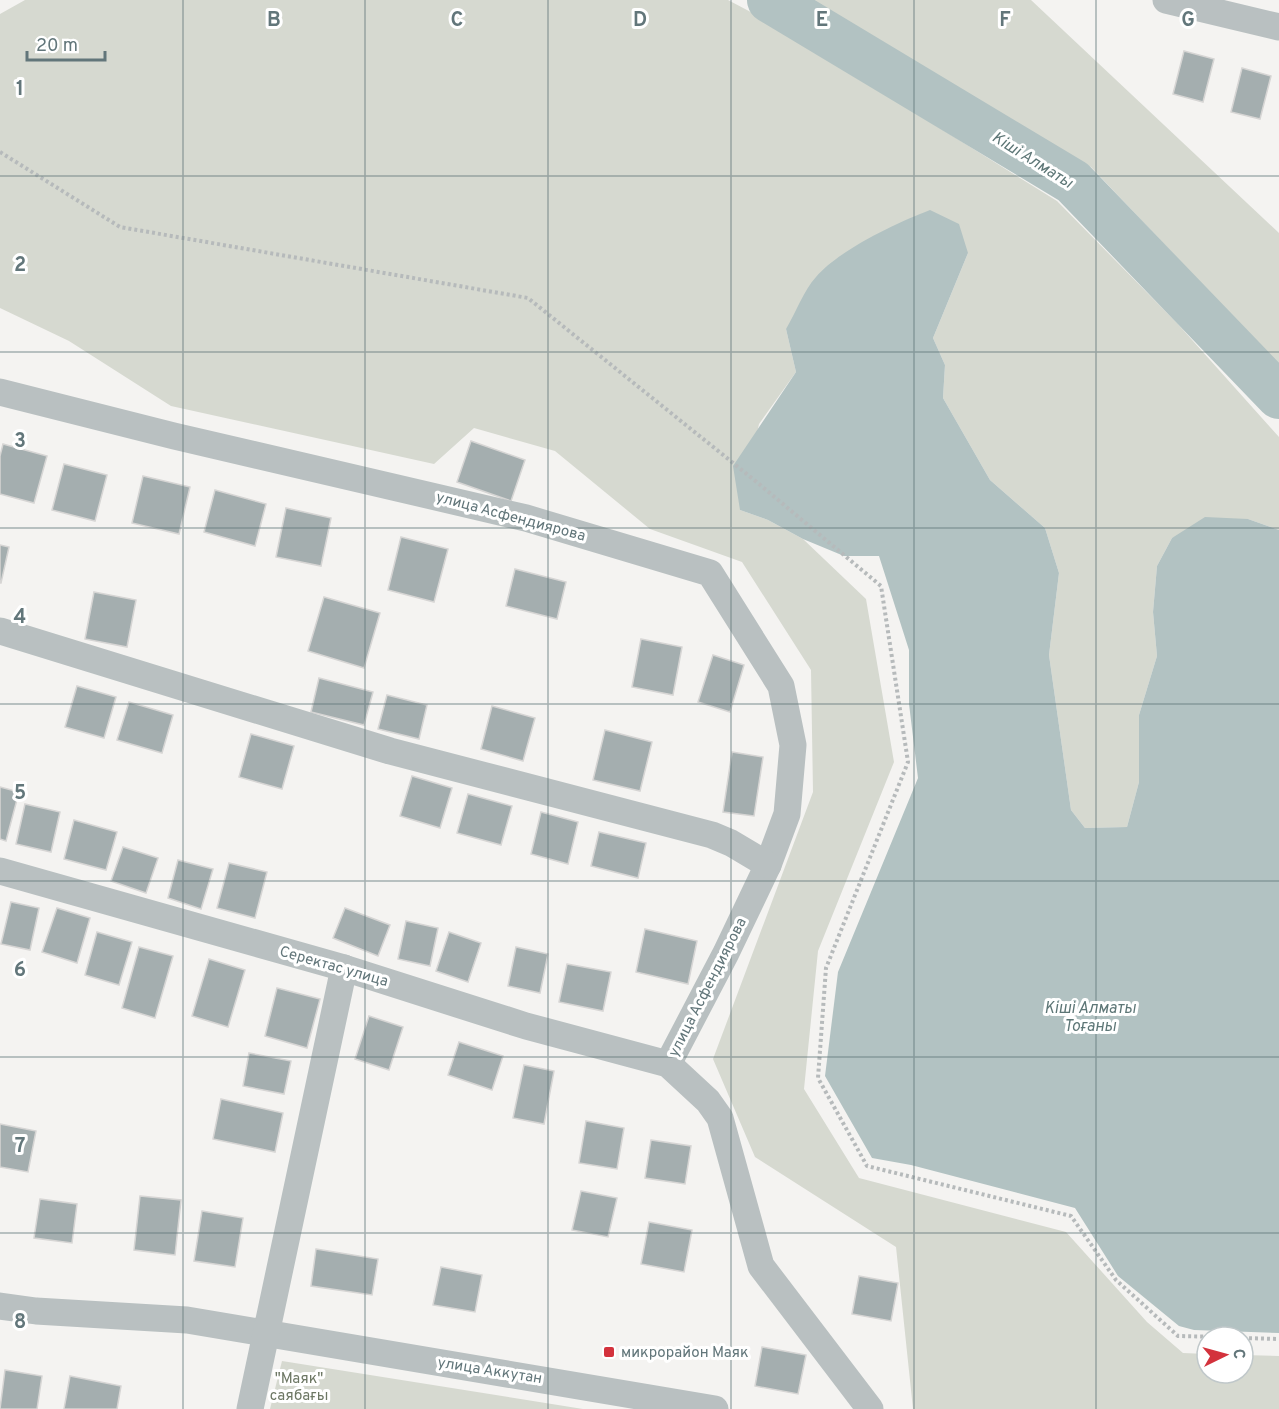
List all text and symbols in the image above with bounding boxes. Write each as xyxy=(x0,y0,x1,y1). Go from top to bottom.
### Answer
text: B xyxy=(267,8,281,34)
text: C xyxy=(451,8,463,34)
text: D xyxy=(633,8,647,34)
text: E xyxy=(816,8,828,34)
text: F xyxy=(999,8,1011,34)
text: G xyxy=(1181,8,1195,34)
scale bar xyxy=(27,24,105,62)
text: 20 m xyxy=(36,35,78,58)
text: 1 xyxy=(16,77,24,103)
water label: Кіші Алматы xyxy=(988,128,1077,194)
text: 2 xyxy=(14,253,26,279)
text: 3 xyxy=(14,429,26,455)
street label: улица Асфендиярова xyxy=(434,488,587,547)
text: 4 xyxy=(14,605,26,631)
text: 5 xyxy=(14,781,26,807)
street label: улица Асфендиярова xyxy=(665,915,752,1061)
street label: Серектас улица xyxy=(277,943,390,992)
text: 6 xyxy=(14,958,26,984)
water label: Кіші Алматы Тоғаны xyxy=(1044,999,1137,1037)
text: 7 xyxy=(15,1134,25,1160)
text: 8 xyxy=(14,1310,26,1336)
north arrow xyxy=(1195,1325,1255,1385)
place label: микрорайон Маяк xyxy=(621,1344,749,1363)
marker: микрорайон Маяк xyxy=(602,1345,616,1359)
text: С xyxy=(1228,1348,1248,1360)
street label: улица Аккутан xyxy=(436,1354,543,1389)
park label: "Маяк" саябағы xyxy=(270,1370,328,1406)

